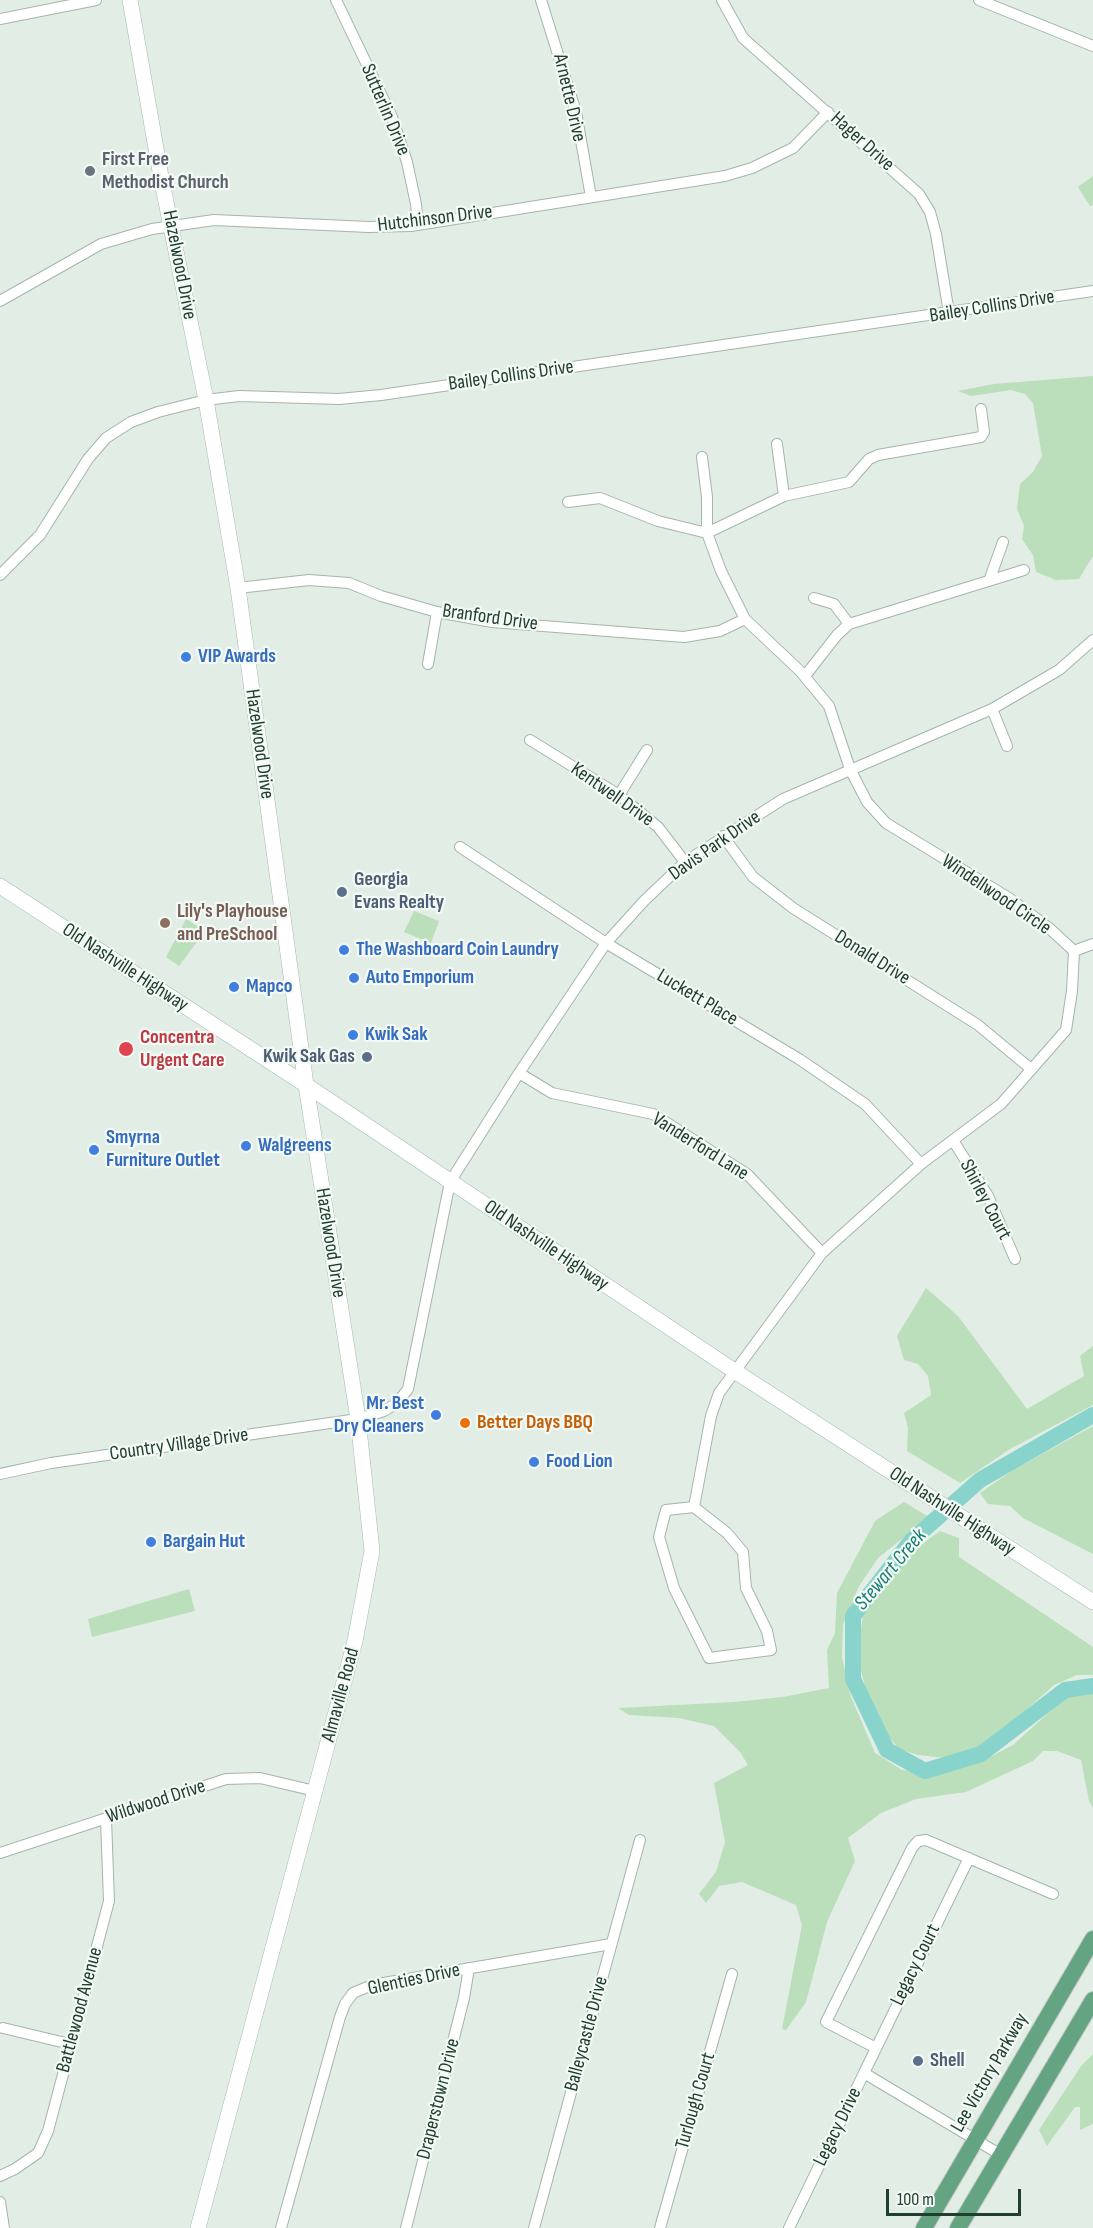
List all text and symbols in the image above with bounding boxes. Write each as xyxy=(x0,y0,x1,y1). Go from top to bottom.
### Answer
street label: Arnette Drive xyxy=(547,52,591,144)
street label: Sutterlin Drive xyxy=(355,61,415,159)
street label: Hager Drive xyxy=(825,107,899,177)
place label: First Free Methodist Church xyxy=(102,148,229,195)
marker: First Free Methodist Church xyxy=(83,164,97,178)
street label: Hutchinson Drive xyxy=(376,200,494,238)
street label: Hazelwood Drive xyxy=(157,208,201,322)
street label: Bailey Collins Drive xyxy=(928,285,1056,329)
street label: Bailey Collins Drive xyxy=(447,355,575,397)
street label: Branford Drive xyxy=(441,599,539,637)
place label: VIP Awards xyxy=(198,645,276,669)
marker: VIP Awards xyxy=(179,650,193,664)
street label: Hazelwood Drive xyxy=(239,688,279,800)
street label: Kentwell Drive xyxy=(566,758,658,832)
street label: Davis Park Drive xyxy=(665,806,765,886)
street label: Windellwood Circle xyxy=(937,850,1055,940)
place label: Georgia Evans Realty xyxy=(354,868,444,915)
marker: Georgia Evans Realty xyxy=(335,885,349,899)
place label: Lily's Playhouse and PreSchool xyxy=(177,900,288,947)
marker: Lily's Playhouse and PreSchool xyxy=(158,916,172,930)
street label: Old Nashville Highway xyxy=(57,918,193,1018)
street label: Donald Drive xyxy=(830,925,914,991)
place label: The Washboard Coin Laundry xyxy=(356,938,559,962)
marker: The Washboard Coin Laundry xyxy=(337,943,351,957)
street label: Luckett Place xyxy=(652,964,742,1032)
place label: Auto Emporium xyxy=(366,966,474,990)
marker: Auto Emporium xyxy=(347,971,361,985)
place label: Mapco xyxy=(246,975,293,999)
marker: Mapco xyxy=(227,980,241,994)
place label: Kwik Sak xyxy=(365,1023,428,1047)
place label: Concentra Urgent Care xyxy=(140,1026,224,1073)
marker: Kwik Sak xyxy=(346,1028,360,1042)
marker: Concentra Urgent Care xyxy=(117,1040,135,1058)
place label: Kwik Sak Gas xyxy=(263,1045,355,1069)
marker: Kwik Sak Gas xyxy=(360,1050,374,1064)
street label: Vanderford Lane xyxy=(647,1108,753,1186)
place label: Smyrna Furniture Outlet xyxy=(106,1126,220,1173)
place label: Walgreens xyxy=(258,1134,332,1158)
marker: Walgreens xyxy=(239,1139,253,1153)
marker: Smyrna Furniture Outlet xyxy=(87,1143,101,1157)
street label: Shirley Court xyxy=(954,1156,1016,1244)
street label: Hazelwood Drive xyxy=(309,1186,351,1300)
street label: Old Nashville Highway xyxy=(479,1195,613,1297)
place label: Mr. Best Dry Cleaners xyxy=(334,1392,424,1439)
marker: Mr. Best Dry Cleaners xyxy=(429,1408,443,1422)
place label: Better Days BBQ xyxy=(477,1411,593,1435)
marker: Better Days BBQ xyxy=(458,1416,472,1430)
street label: Country Village Drive xyxy=(108,1423,250,1467)
place label: Food Lion xyxy=(546,1450,613,1474)
marker: Food Lion xyxy=(527,1455,541,1469)
street label: Old Nashville Highway xyxy=(884,1462,1020,1562)
water label: Stewart Creek xyxy=(850,1524,932,1616)
place label: Bargain Hut xyxy=(163,1530,245,1554)
marker: Bargain Hut xyxy=(144,1535,158,1549)
street label: Almaville Road xyxy=(317,1645,365,1745)
street label: Wildwood Drive xyxy=(103,1775,209,1829)
street label: Legacy Court xyxy=(886,1920,946,2010)
street label: Battlewood Avenue xyxy=(52,1945,108,2075)
street label: Glenties Drive xyxy=(366,1959,462,2001)
street label: Balleycastle Drive xyxy=(560,1974,614,2094)
street label: Lee Victory Parkway xyxy=(946,2009,1034,2137)
street label: Draperstown Drive xyxy=(412,2036,466,2162)
place label: Shell xyxy=(930,2049,965,2073)
street label: Turlough Court xyxy=(671,2050,721,2152)
marker: Shell xyxy=(911,2054,925,2068)
street label: Legacy Drive xyxy=(809,2084,867,2170)
scale bar xyxy=(889,2177,1024,2215)
text: 100 m xyxy=(897,2189,934,2210)

